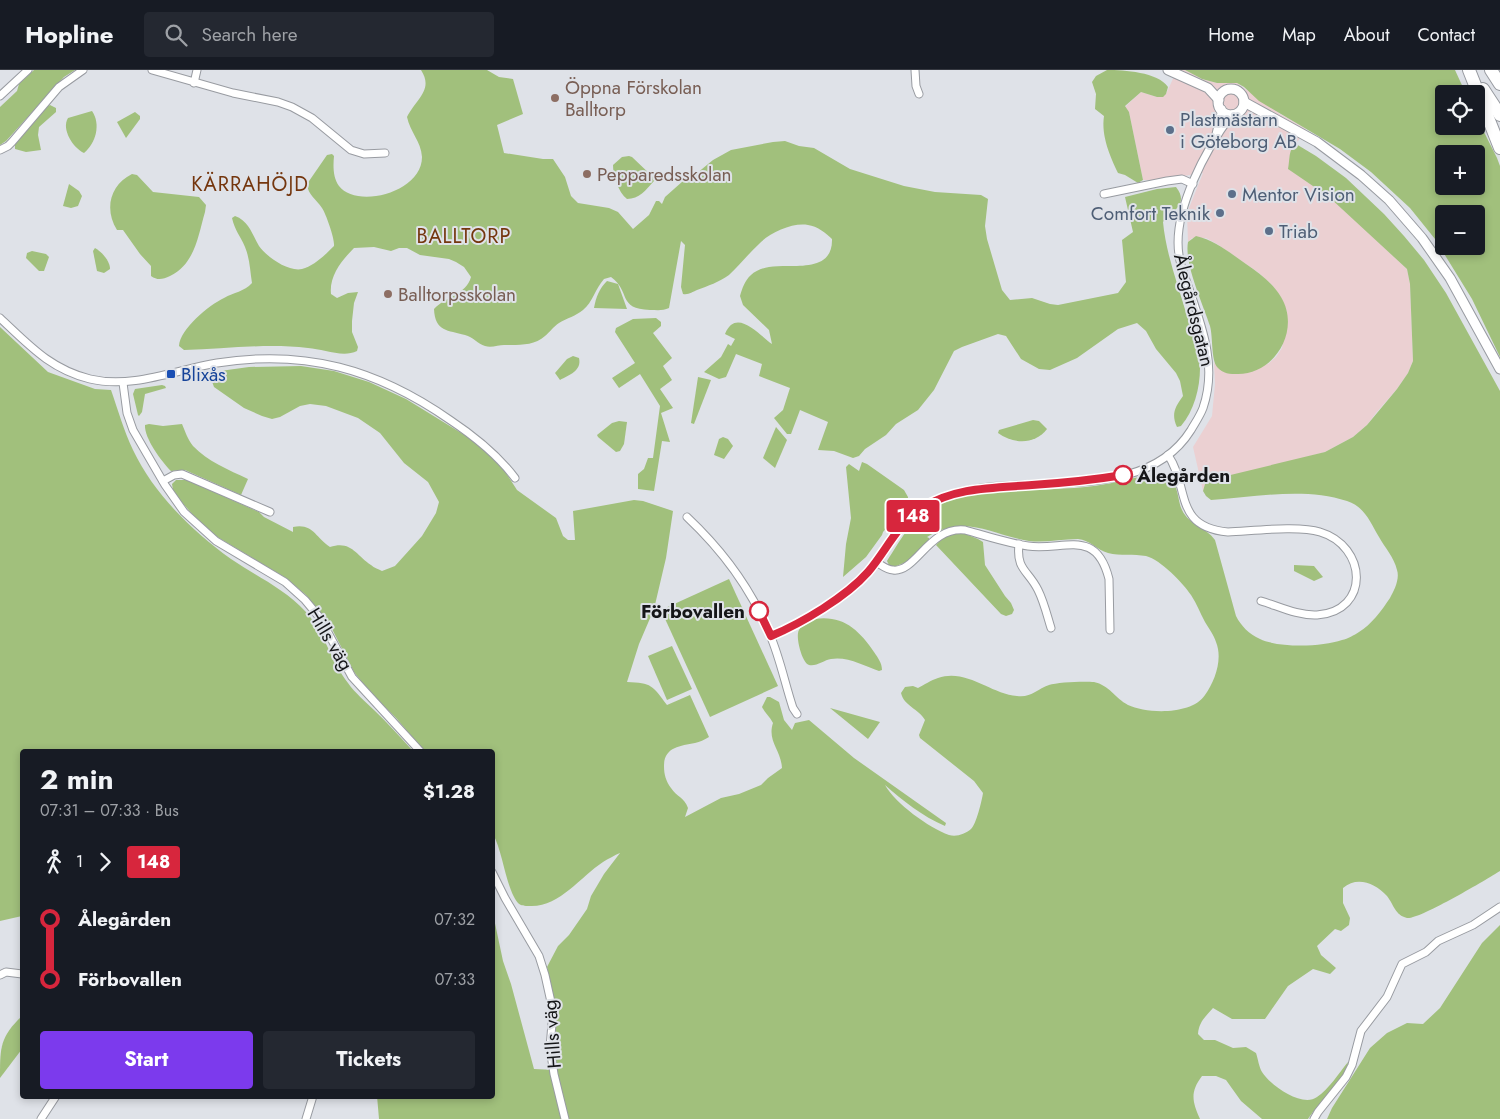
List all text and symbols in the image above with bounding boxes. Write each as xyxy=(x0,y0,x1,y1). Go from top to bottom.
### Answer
search box xyxy=(144,12,494,57)
text: Hopline xyxy=(25,17,114,52)
icon: search xyxy=(162,21,190,49)
text: Search here xyxy=(202,21,298,48)
text: Home xyxy=(1208,22,1254,48)
text: Map xyxy=(1282,22,1316,48)
text: About xyxy=(1344,22,1389,48)
text: Contact xyxy=(1417,22,1475,48)
place label: Öppna Förskolan Balltorp xyxy=(565,74,702,123)
map controls xyxy=(1435,85,1485,255)
button: locate xyxy=(1435,85,1485,135)
marker: Öppna Förskolan Balltorp xyxy=(549,92,561,104)
place label: Plastmästarn i Göteborg AB xyxy=(1180,106,1297,155)
marker: Plastmästarn i Göteborg AB xyxy=(1164,124,1176,136)
button: + xyxy=(1435,145,1485,195)
place label: Pepparedsskolan xyxy=(597,161,732,188)
marker: Pepparedsskolan xyxy=(581,168,593,180)
district label: KÄRRAHÖJD xyxy=(191,170,309,199)
place label: Mentor Vision xyxy=(1242,181,1355,208)
marker: Mentor Vision xyxy=(1226,188,1238,200)
place label: Comfort Teknik xyxy=(1091,200,1211,227)
button: − xyxy=(1435,205,1485,255)
marker: Comfort Teknik xyxy=(1214,207,1226,219)
place label: Triab xyxy=(1279,218,1318,245)
district label: BALLTORP xyxy=(417,222,511,251)
marker: Triab xyxy=(1263,225,1275,237)
street label: Ålegårdsgatan xyxy=(1167,251,1221,369)
place label: Balltorpsskolan xyxy=(398,281,516,308)
marker: Balltorpsskolan xyxy=(382,288,394,300)
place label: Blixås xyxy=(181,361,226,388)
marker: Blixås xyxy=(165,368,177,380)
place label: Ålegården xyxy=(1136,462,1230,489)
marker: Ålegården xyxy=(1113,465,1133,485)
line badge: 148 xyxy=(884,500,942,532)
text: 148 xyxy=(896,503,930,529)
place label: Förbovallen xyxy=(641,598,745,625)
marker: Förbovallen xyxy=(749,601,769,621)
street label: Hills väg xyxy=(301,602,359,676)
text: 2 min xyxy=(40,759,114,800)
text: $1.28 xyxy=(423,778,475,805)
text: 07:31 – 07:33 · Bus xyxy=(40,799,179,822)
icon: walk xyxy=(40,848,68,876)
icon: forward xyxy=(91,848,119,876)
text: 148 xyxy=(137,849,170,875)
text: 1 xyxy=(76,850,83,873)
text: Ålegården xyxy=(78,906,171,933)
text: 07:32 xyxy=(434,908,475,931)
text: Förbovallen xyxy=(78,966,182,993)
text: 07:33 xyxy=(435,968,475,991)
street label: Hills väg xyxy=(536,999,568,1069)
button: Start xyxy=(40,1031,253,1089)
button: Tickets xyxy=(263,1031,475,1089)

